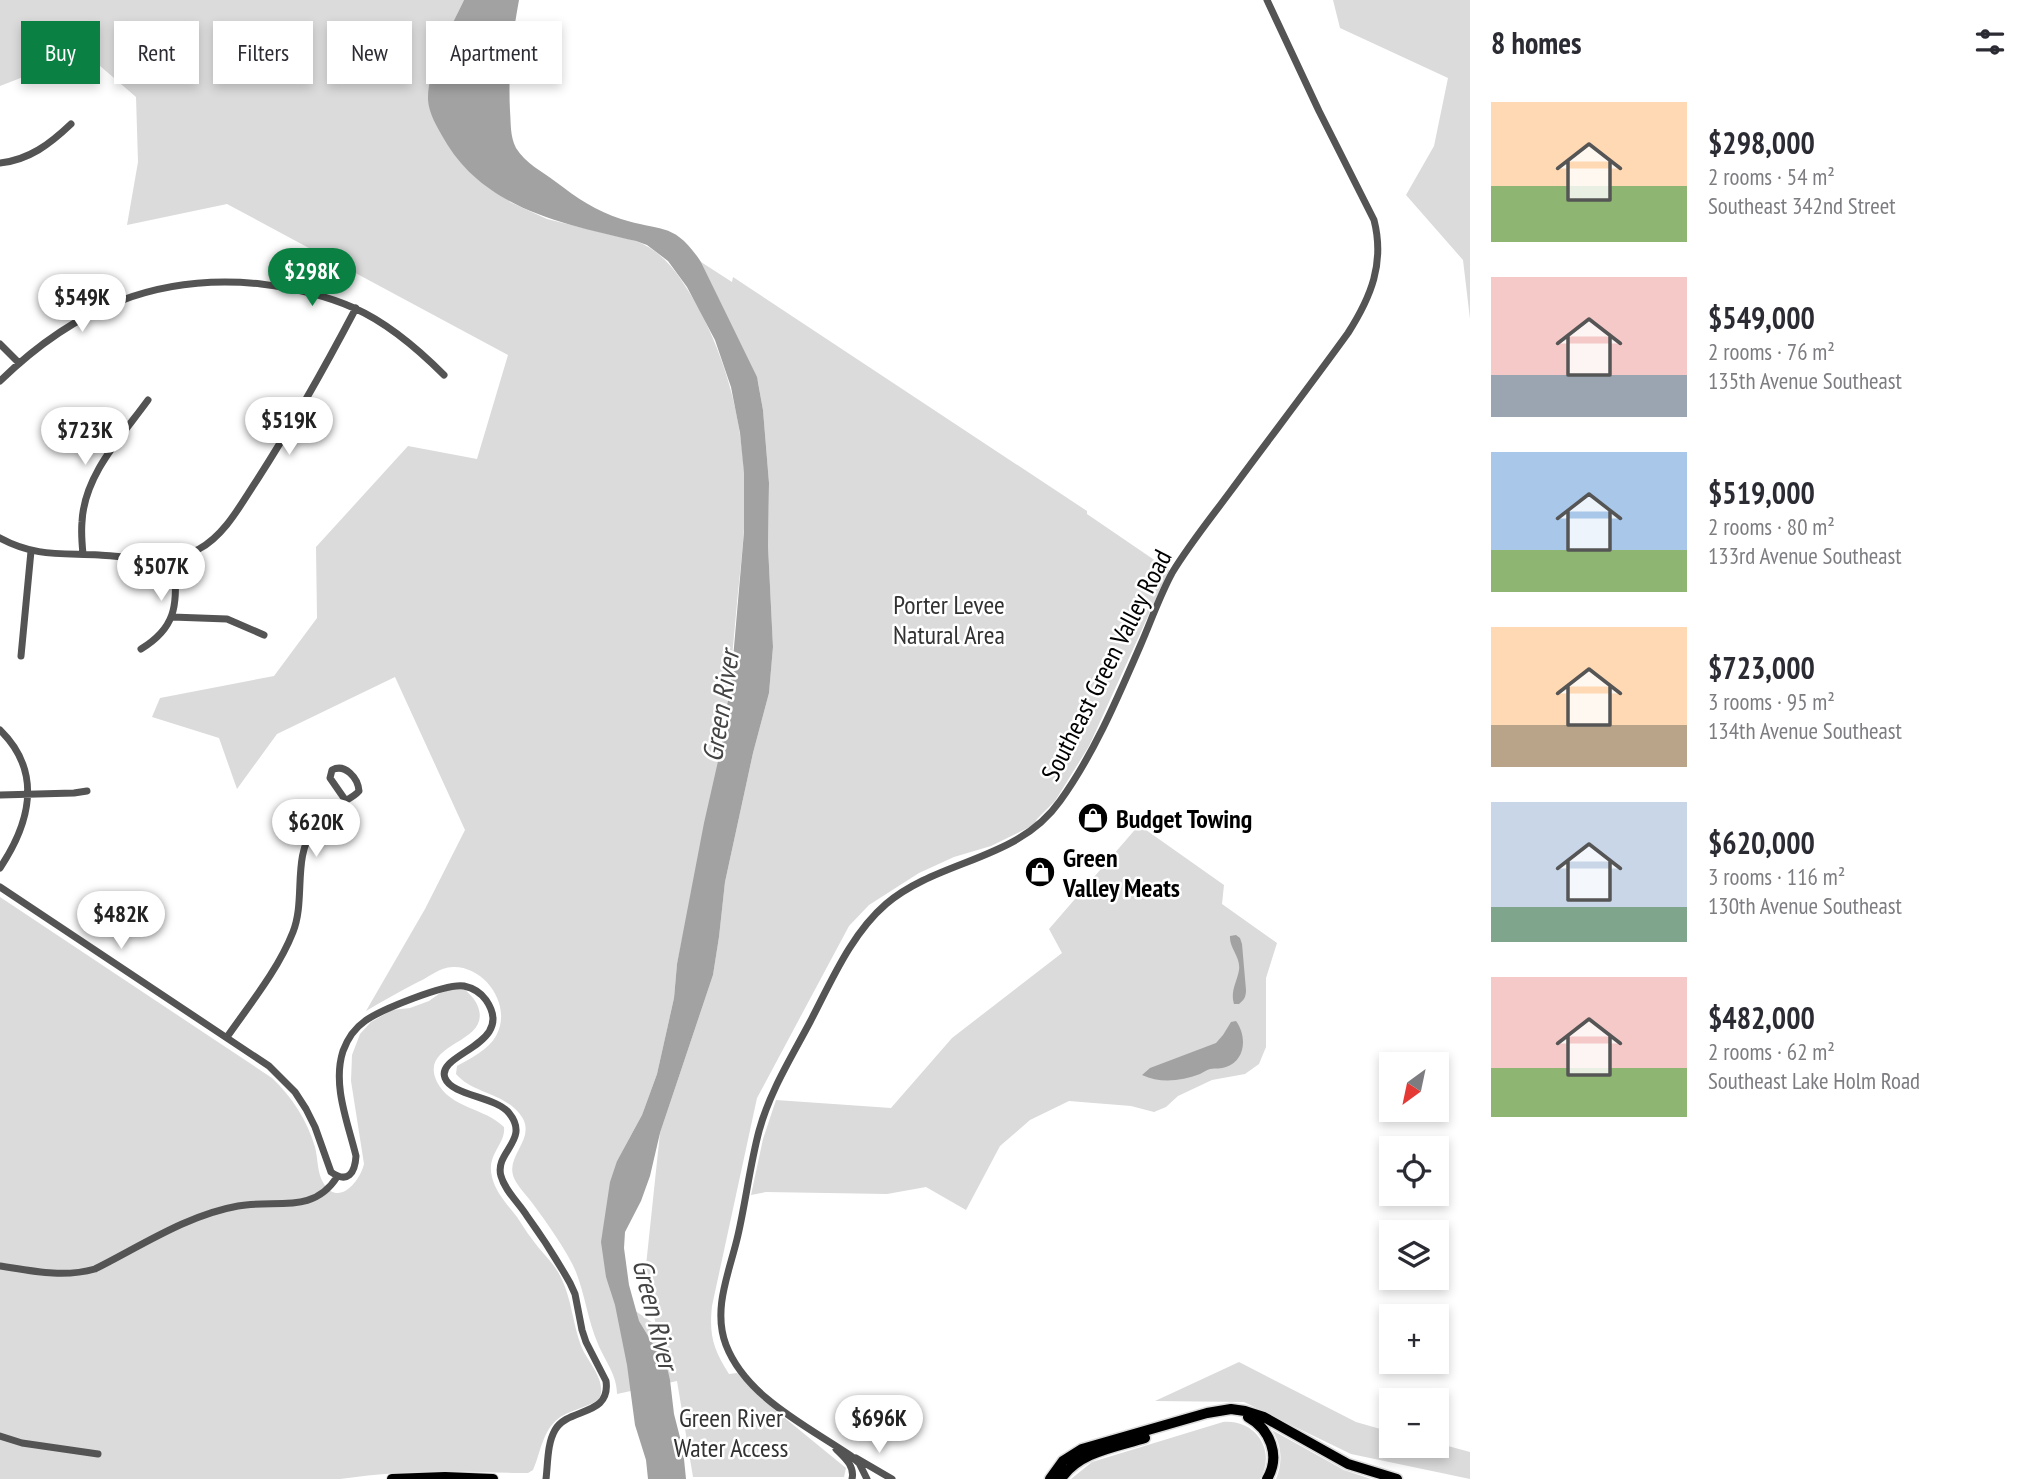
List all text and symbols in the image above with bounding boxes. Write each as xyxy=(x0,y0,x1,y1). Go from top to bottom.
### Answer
chip: Buy xyxy=(21,21,100,84)
chip: Rent xyxy=(114,21,199,84)
chip: Filters xyxy=(213,21,313,84)
chip: New xyxy=(327,21,412,84)
chip: Apartment xyxy=(426,21,562,84)
text: 8 homes xyxy=(1491,23,1582,62)
icon: filters xyxy=(1971,23,2009,61)
text: $298,000 xyxy=(1708,123,1815,162)
icon: home xyxy=(1547,130,1631,214)
text: 2 rooms · 54 m² xyxy=(1708,162,1835,191)
text: Southeast 342nd Street xyxy=(1708,191,1895,220)
pin: $298K xyxy=(263,248,361,308)
text: $298K xyxy=(284,256,340,285)
pin: $549K xyxy=(33,274,131,334)
text: $549K xyxy=(54,282,110,311)
text: $549,000 xyxy=(1708,298,1815,337)
icon: home xyxy=(1547,305,1631,389)
text: 2 rooms · 76 m² xyxy=(1708,337,1835,366)
text: 135th Avenue Southeast xyxy=(1708,366,1902,395)
pin: $519K xyxy=(240,398,338,457)
text: $519K xyxy=(261,405,317,434)
pin: $723K xyxy=(36,407,134,467)
text: $723K xyxy=(57,415,113,444)
text: $519,000 xyxy=(1708,473,1815,512)
icon: home xyxy=(1547,480,1631,564)
text: 2 rooms · 80 m² xyxy=(1708,512,1835,541)
text: 133rd Avenue Southeast xyxy=(1708,541,1902,570)
pin: $507K xyxy=(112,544,210,603)
street label: Southeast Green Valley Road xyxy=(1033,544,1179,786)
text: $507K xyxy=(133,551,189,580)
park label: Porter Levee Natural Area xyxy=(893,588,1005,651)
water label: Green River xyxy=(693,643,748,764)
text: $723,000 xyxy=(1708,648,1815,687)
icon: home xyxy=(1547,655,1631,739)
text: 3 rooms · 95 m² xyxy=(1708,687,1835,716)
text: 134th Avenue Southeast xyxy=(1708,716,1902,745)
pin: $620K xyxy=(267,800,365,859)
shop icon: Budget Towing xyxy=(1076,801,1110,835)
place label: Budget Towing xyxy=(1116,802,1252,835)
text: $620K xyxy=(288,807,344,836)
text: $620,000 xyxy=(1708,823,1815,862)
icon: home xyxy=(1547,830,1631,914)
place label: Green Valley Meats xyxy=(1062,841,1180,904)
shop icon: Green Valley Meats xyxy=(1023,855,1057,889)
text: 3 rooms · 116 m² xyxy=(1708,862,1845,891)
text: 130th Avenue Southeast xyxy=(1708,891,1902,920)
pin: $482K xyxy=(72,892,170,951)
text: $482K xyxy=(93,899,149,928)
text: $482,000 xyxy=(1708,998,1815,1037)
icon: home xyxy=(1547,1005,1631,1089)
text: 2 rooms · 62 m² xyxy=(1708,1037,1835,1066)
north arrow xyxy=(1379,1052,1449,1122)
map controls xyxy=(1379,1052,1449,1458)
text: Southeast Lake Holm Road xyxy=(1708,1066,1920,1095)
button: locate xyxy=(1379,1136,1449,1206)
button: layers xyxy=(1379,1220,1449,1290)
water label: Green River xyxy=(624,1255,689,1377)
button: + xyxy=(1379,1304,1449,1374)
button: − xyxy=(1379,1388,1449,1458)
pin: $696K xyxy=(830,1396,928,1455)
park label: Green River Water Access xyxy=(674,1401,788,1464)
text: $696K xyxy=(851,1403,907,1432)

